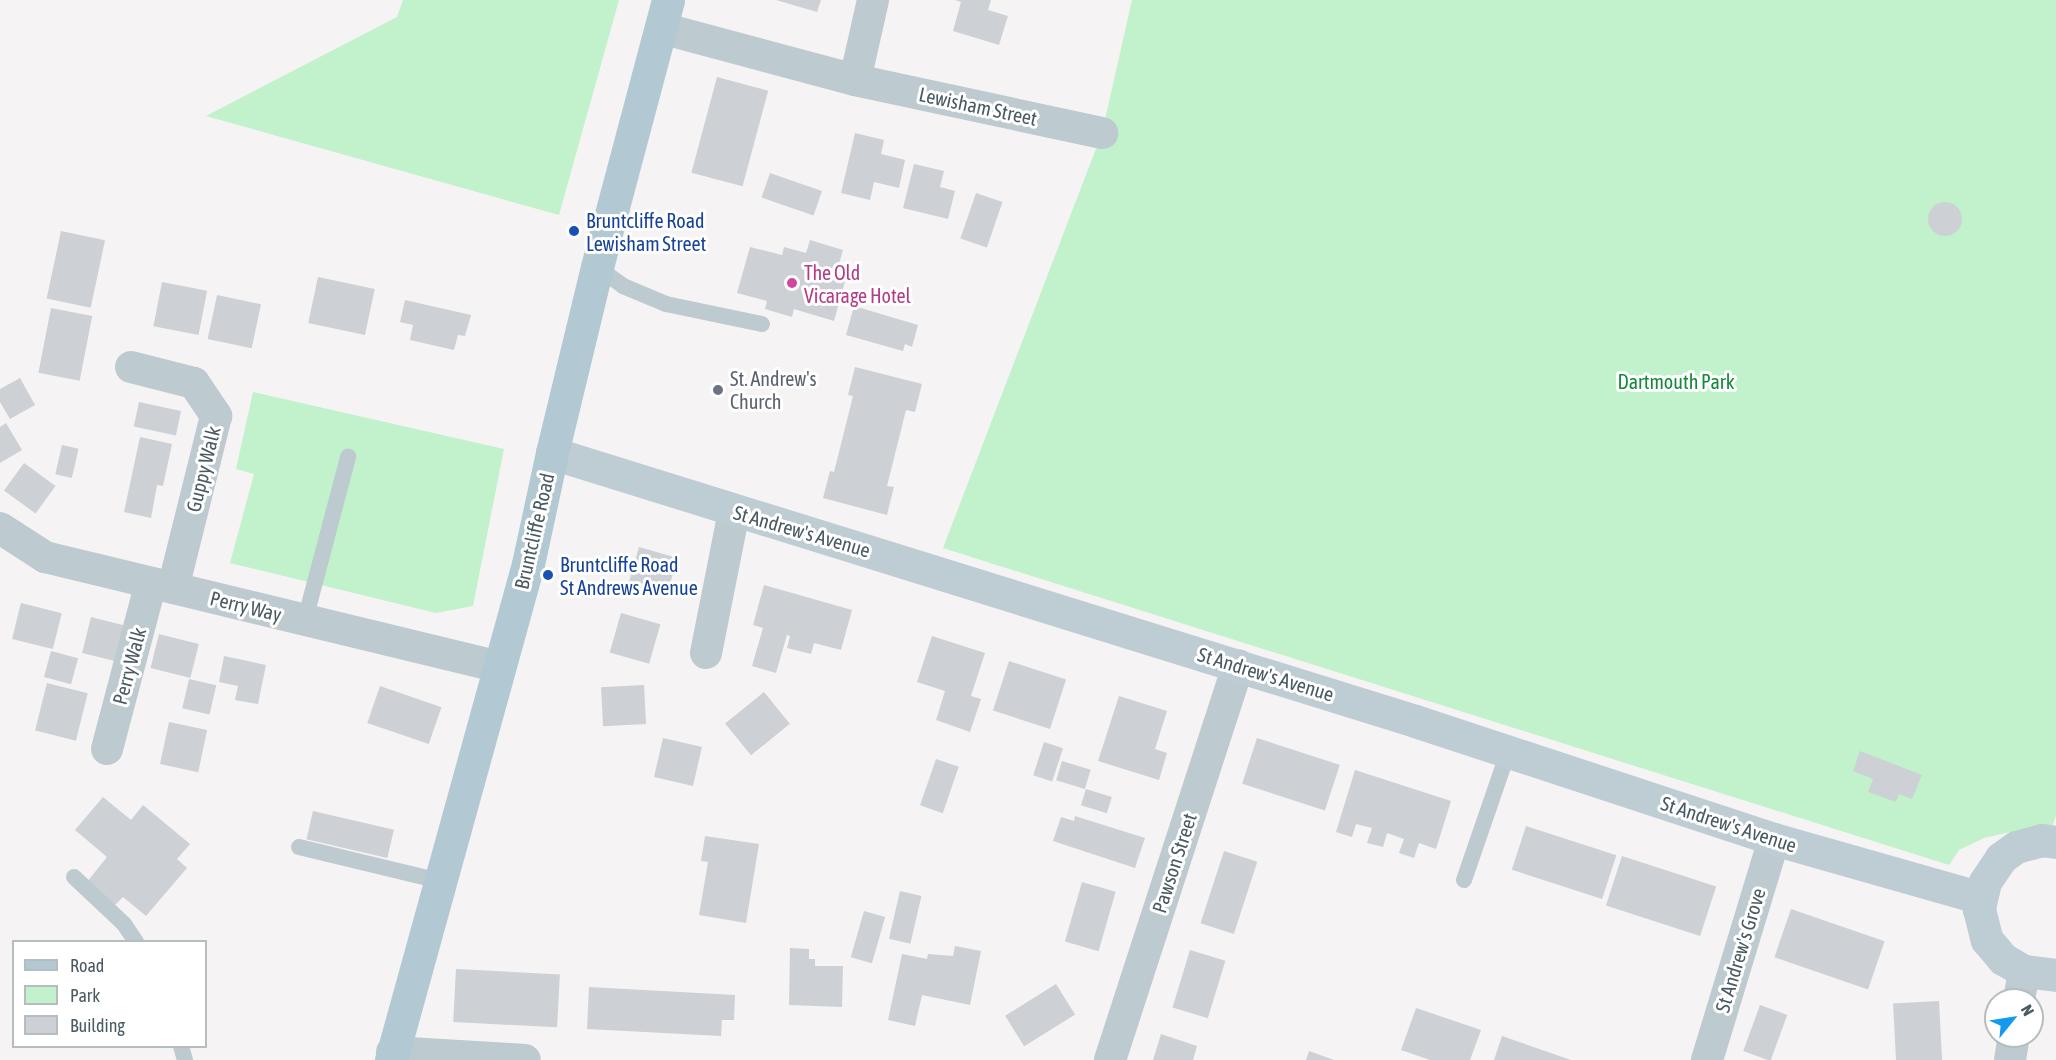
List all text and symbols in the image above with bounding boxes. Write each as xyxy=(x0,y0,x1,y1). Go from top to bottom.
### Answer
street label: Lewisham Street xyxy=(917,82,1039,130)
place label: Bruntcliffe Road Lewisham Street xyxy=(586,208,706,255)
marker: Bruntcliffe Road Lewisham Street xyxy=(567,224,581,238)
place label: The Old Vicarage Hotel xyxy=(804,260,911,307)
marker: The Old Vicarage Hotel xyxy=(785,276,799,290)
place label: St. Andrew's Church xyxy=(730,366,816,413)
park label: Dartmouth Park xyxy=(1617,369,1735,393)
marker: St. Andrew's Church xyxy=(711,383,725,397)
street label: Guppy Walk xyxy=(181,424,225,514)
street label: Bruntcliffe Road xyxy=(509,471,559,591)
street label: St Andrew's Avenue xyxy=(731,500,873,562)
place label: Bruntcliffe Road St Andrews Avenue xyxy=(560,552,698,599)
marker: Bruntcliffe Road St Andrews Avenue xyxy=(541,568,555,582)
street label: Perry Way xyxy=(208,586,284,626)
street label: Perry Walk xyxy=(107,625,151,707)
street label: St Andrew's Avenue xyxy=(1195,642,1337,706)
street label: St Andrew's Avenue xyxy=(1658,791,1800,857)
street label: Pawson Street xyxy=(1147,810,1201,916)
street label: St Andrew's Grove xyxy=(1710,885,1770,1015)
legend xyxy=(12,940,207,1048)
text: Road xyxy=(70,955,104,976)
text: Park xyxy=(70,985,100,1006)
north arrow xyxy=(1984,988,2044,1048)
text: N xyxy=(2018,1001,2038,1019)
text: Building xyxy=(70,1015,125,1036)

